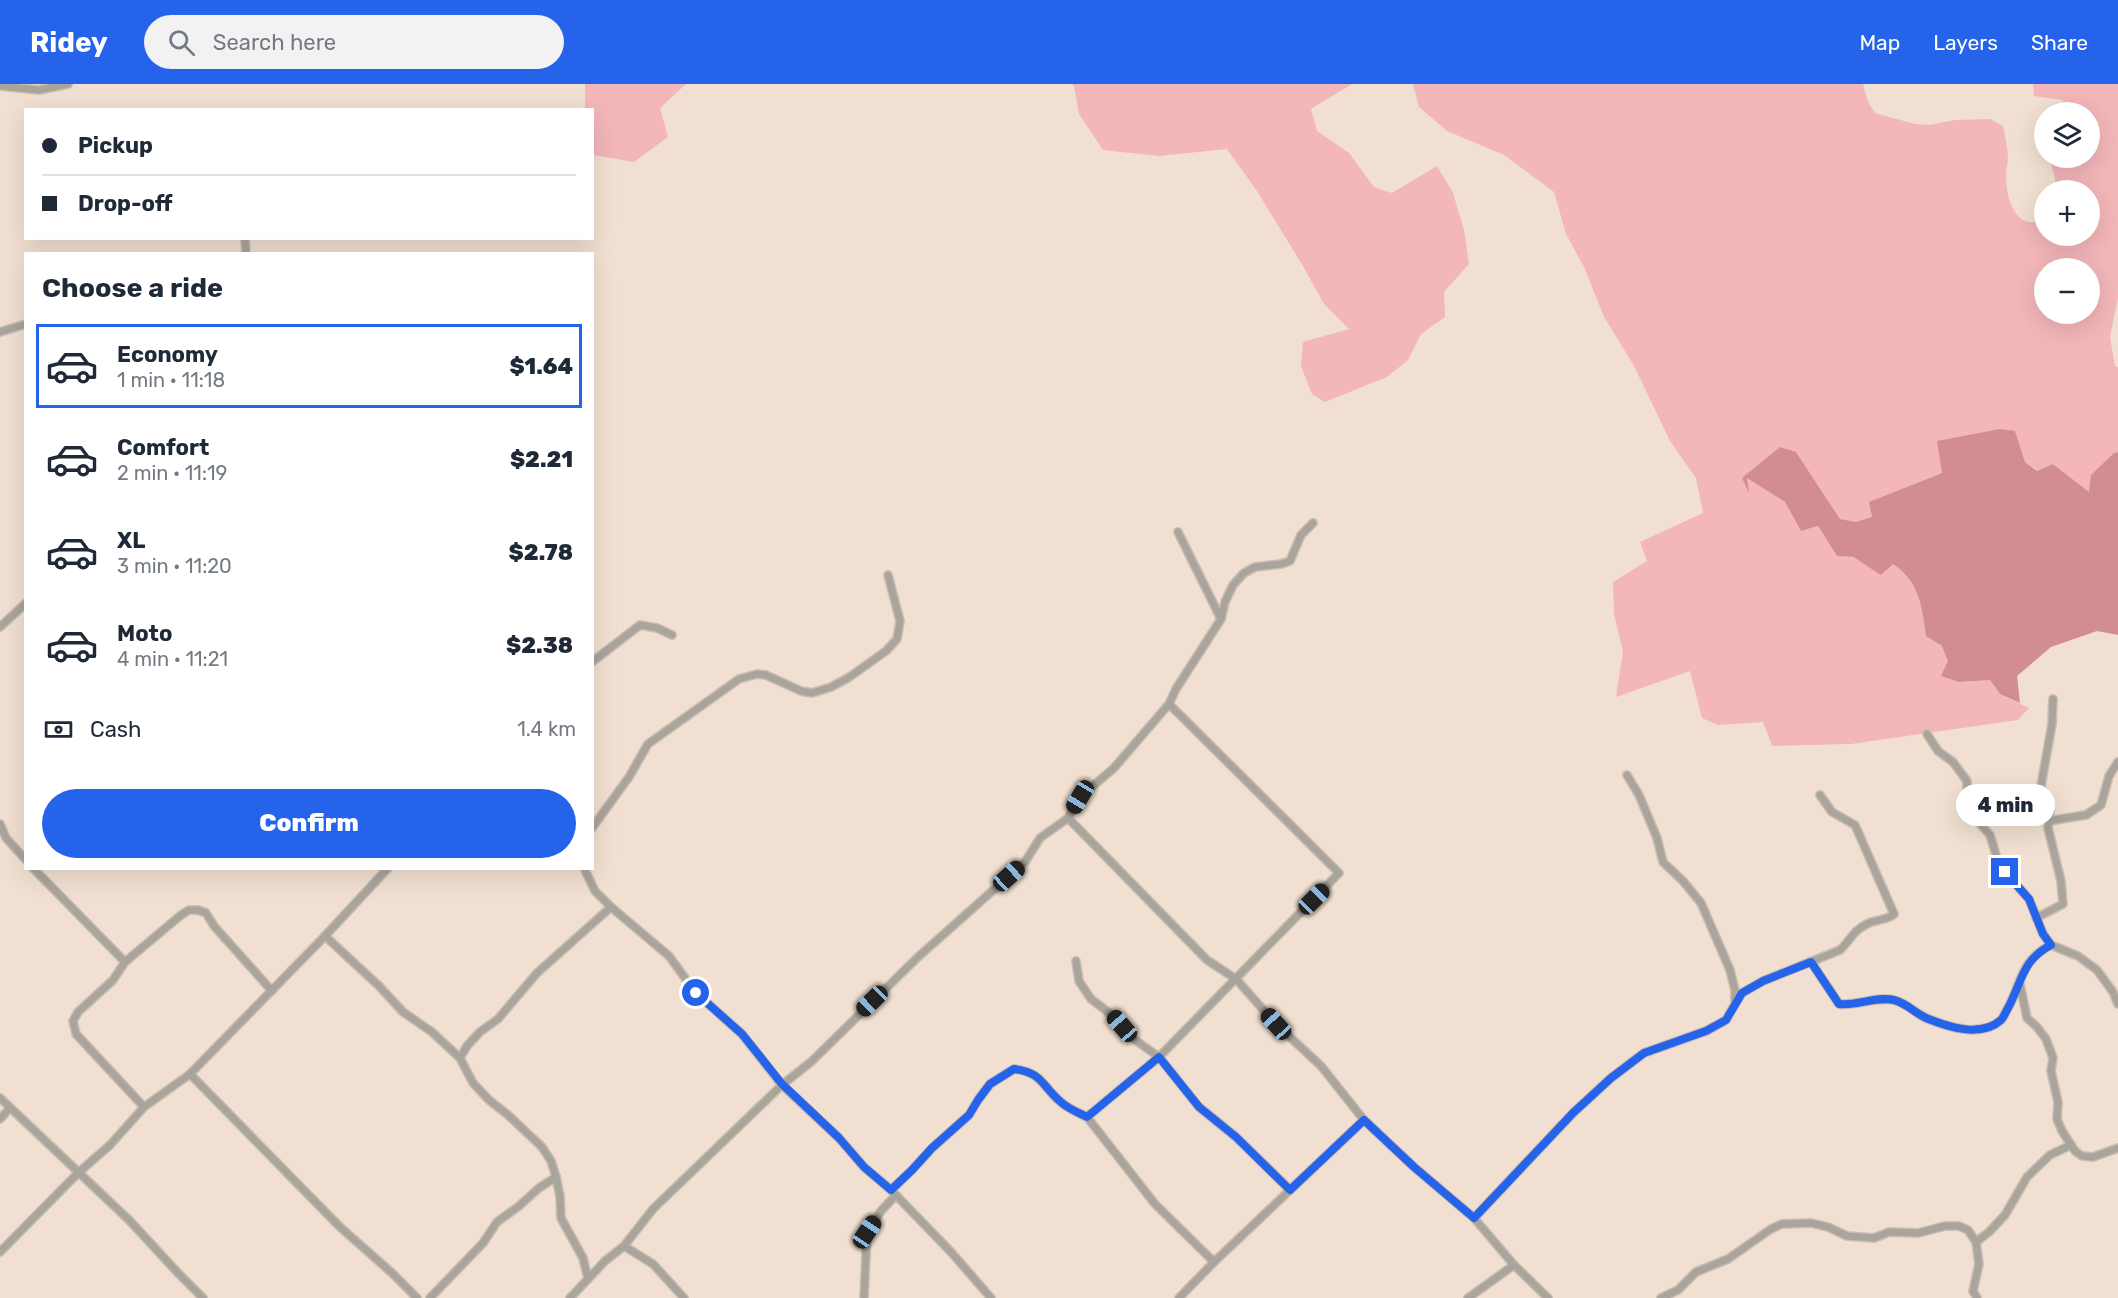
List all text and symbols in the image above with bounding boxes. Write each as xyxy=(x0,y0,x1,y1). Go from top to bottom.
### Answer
search box xyxy=(144,15,564,69)
text: Ridey xyxy=(30,26,108,59)
icon: search xyxy=(165,26,198,59)
text: Search here xyxy=(213,29,336,56)
text: Map xyxy=(1859,30,1900,55)
text: Layers xyxy=(1933,30,1998,55)
text: Share xyxy=(2031,30,2088,55)
map controls xyxy=(2034,102,2100,324)
button: layers xyxy=(2034,102,2100,168)
text: Pickup xyxy=(78,132,153,159)
button: + xyxy=(2034,180,2100,246)
text: Drop-off xyxy=(78,190,173,217)
button: − xyxy=(2034,258,2100,324)
text: Choose a ride xyxy=(42,272,223,304)
icon: car xyxy=(45,339,99,393)
text: Economy xyxy=(117,341,218,368)
text: $1.64 xyxy=(509,353,573,380)
text: 1 min · 11:18 xyxy=(117,368,225,392)
icon: car xyxy=(45,432,99,486)
text: Comfort xyxy=(117,434,209,461)
text: $2.21 xyxy=(510,446,573,473)
text: 2 min · 11:19 xyxy=(117,461,227,485)
icon: car xyxy=(45,525,99,579)
text: XL xyxy=(117,527,145,554)
text: $2.78 xyxy=(509,539,573,566)
text: 3 min · 11:20 xyxy=(117,554,232,578)
icon: car xyxy=(45,618,99,672)
text: Moto xyxy=(117,620,172,647)
text: $2.38 xyxy=(506,632,573,659)
text: 4 min · 11:21 xyxy=(117,647,228,671)
icon: cash xyxy=(42,713,75,746)
text: Cash xyxy=(90,716,141,743)
text: 1.4 km xyxy=(517,717,576,741)
car xyxy=(1063,777,1097,817)
callout: 4 min xyxy=(1956,785,2054,827)
button: Confirm xyxy=(42,789,576,858)
text: 4 min xyxy=(1978,793,2033,817)
car xyxy=(990,857,1028,895)
route end xyxy=(1991,858,2018,885)
car xyxy=(1295,880,1333,918)
route start xyxy=(682,979,709,1006)
car xyxy=(853,982,891,1020)
car xyxy=(1257,1005,1295,1043)
car xyxy=(1103,1007,1141,1045)
car xyxy=(849,1212,885,1252)

